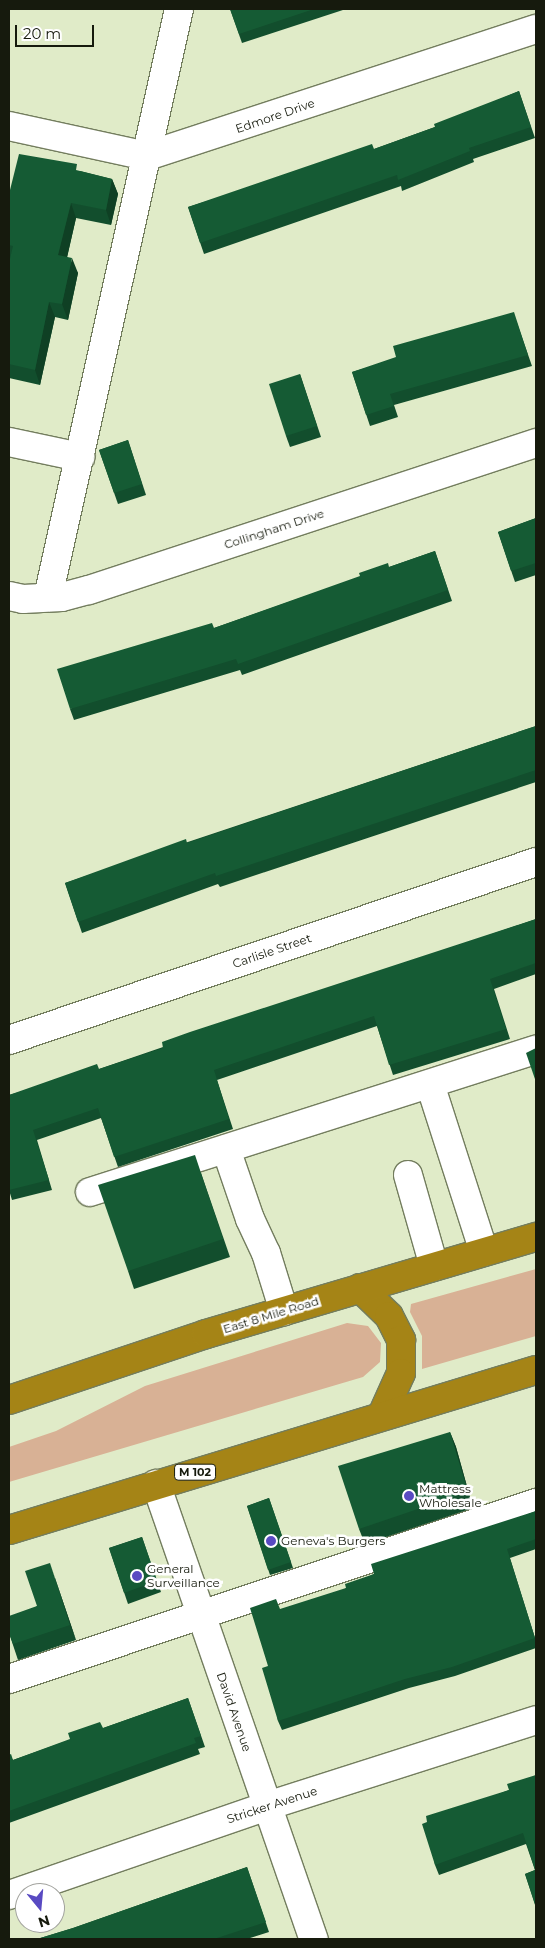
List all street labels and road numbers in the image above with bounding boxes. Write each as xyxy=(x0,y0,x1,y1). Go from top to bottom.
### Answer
street label: Edmore Drive xyxy=(234,96,316,136)
street label: Collingham Drive xyxy=(222,506,326,552)
street label: Carlisle Street xyxy=(231,931,313,971)
street label: East 8 Mile Road xyxy=(221,1294,321,1336)
road number: M 102 xyxy=(174,1464,216,1480)
street label: David Avenue xyxy=(214,1670,254,1754)
street label: Stricker Avenue xyxy=(225,1784,319,1826)

